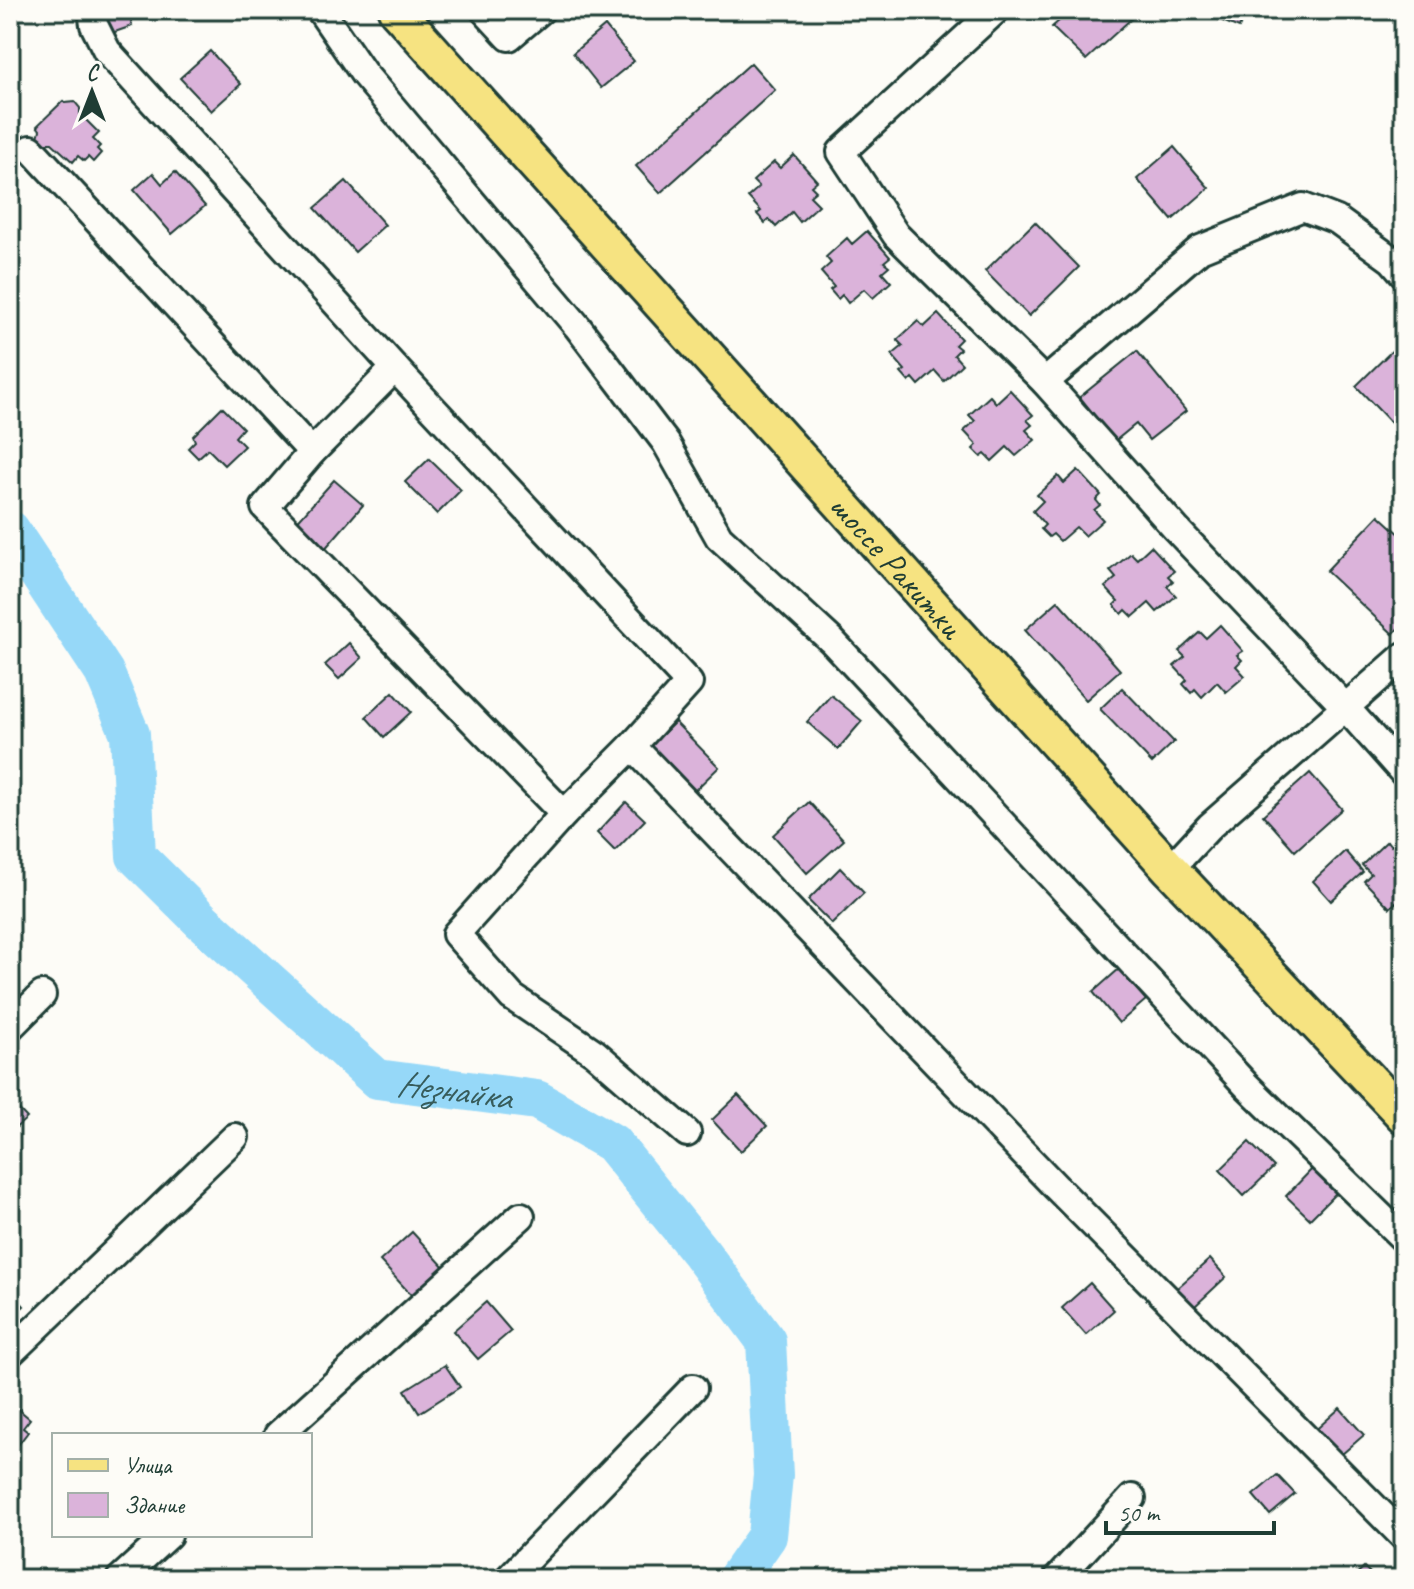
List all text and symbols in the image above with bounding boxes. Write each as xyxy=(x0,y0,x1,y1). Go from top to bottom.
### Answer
north arrow xyxy=(52,52,132,132)
text: С xyxy=(87,59,101,87)
street label: шоссе Ракитки xyxy=(820,485,974,648)
water label: Незнайка xyxy=(394,1060,517,1121)
legend xyxy=(52,1433,312,1537)
text: Улица xyxy=(124,1450,173,1480)
scale bar xyxy=(1106,1485,1274,1535)
text: Здание xyxy=(124,1490,186,1520)
text: 50 m xyxy=(1118,1498,1161,1528)

